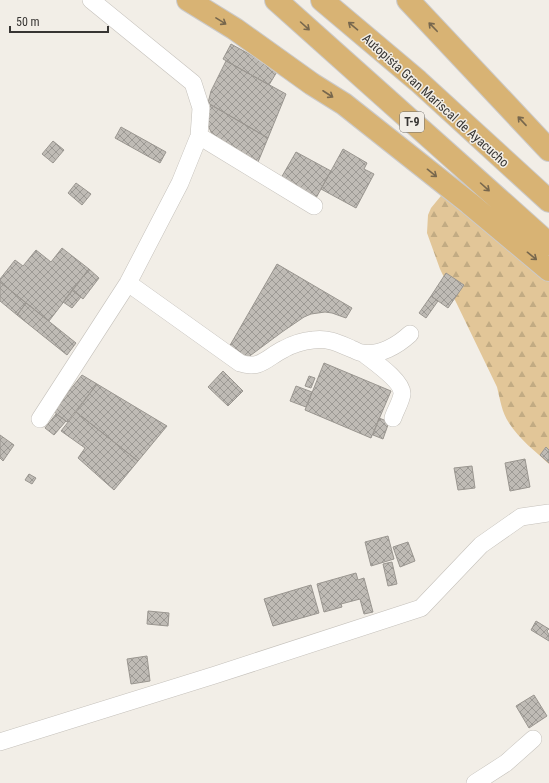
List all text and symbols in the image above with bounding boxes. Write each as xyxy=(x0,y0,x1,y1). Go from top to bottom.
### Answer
scale bar xyxy=(10,8,108,34)
text: 50 m xyxy=(16,15,40,29)
one-way arrow xyxy=(215,17,227,25)
one-way arrow xyxy=(300,21,310,31)
one-way arrow xyxy=(347,21,358,30)
one-way arrow xyxy=(428,22,438,32)
street label: Autopista Gran Mariscal de Ayacucho xyxy=(359,31,512,170)
one-way arrow xyxy=(323,90,334,98)
road number: T-9 xyxy=(400,112,424,132)
one-way arrow xyxy=(518,116,527,127)
one-way arrow xyxy=(426,168,437,177)
one-way arrow xyxy=(480,183,491,192)
one-way arrow xyxy=(527,251,537,260)

